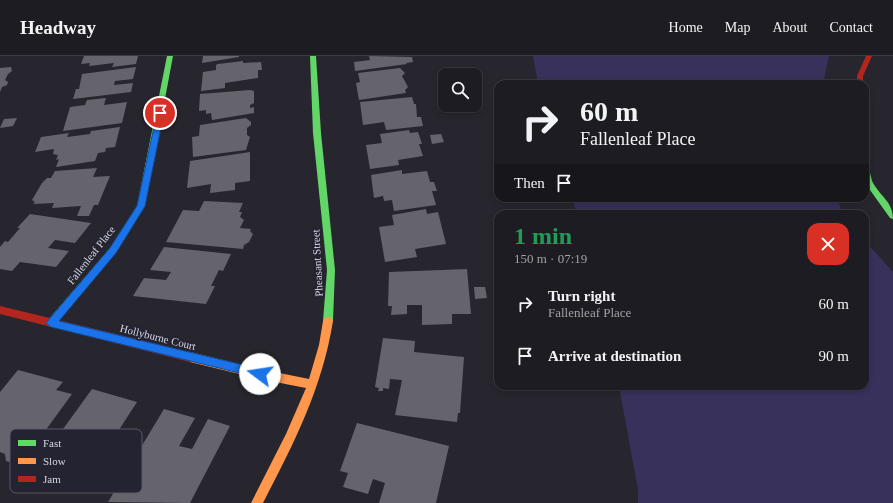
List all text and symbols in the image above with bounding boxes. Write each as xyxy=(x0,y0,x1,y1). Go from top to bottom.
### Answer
text: Headway xyxy=(20,17,96,38)
text: Home xyxy=(669,20,703,35)
text: Map xyxy=(725,20,750,35)
text: About xyxy=(772,20,807,35)
text: Contact xyxy=(829,20,873,35)
map controls xyxy=(438,68,482,112)
button: search xyxy=(438,68,482,112)
pin xyxy=(143,96,177,130)
icon: right xyxy=(514,96,566,148)
text: 60 m xyxy=(580,96,638,127)
icon: arrive xyxy=(149,102,171,124)
text: Fallenleaf Place xyxy=(580,129,695,149)
icon: arrive xyxy=(553,172,575,194)
text: Then xyxy=(514,175,545,191)
street label: Fallenleaf Place xyxy=(65,223,118,286)
text: 1 min xyxy=(514,223,572,249)
button: close xyxy=(807,223,849,265)
street label: Pheasant Street xyxy=(309,229,325,297)
text: 150 m · 07:19 xyxy=(514,251,587,266)
text: Turn right xyxy=(548,288,615,304)
icon: right xyxy=(514,293,536,315)
text: 60 m xyxy=(819,296,849,312)
text: Fallenleaf Place xyxy=(548,305,631,320)
street label: Hollyburne Court xyxy=(119,322,197,352)
icon: arrive xyxy=(514,345,536,367)
text: Arrive at destination xyxy=(548,348,681,364)
text: 90 m xyxy=(819,348,849,364)
position arrow xyxy=(239,353,281,395)
legend xyxy=(10,429,142,493)
text: Fast xyxy=(43,437,61,449)
text: Slow xyxy=(43,455,66,467)
text: Jam xyxy=(43,473,61,485)

